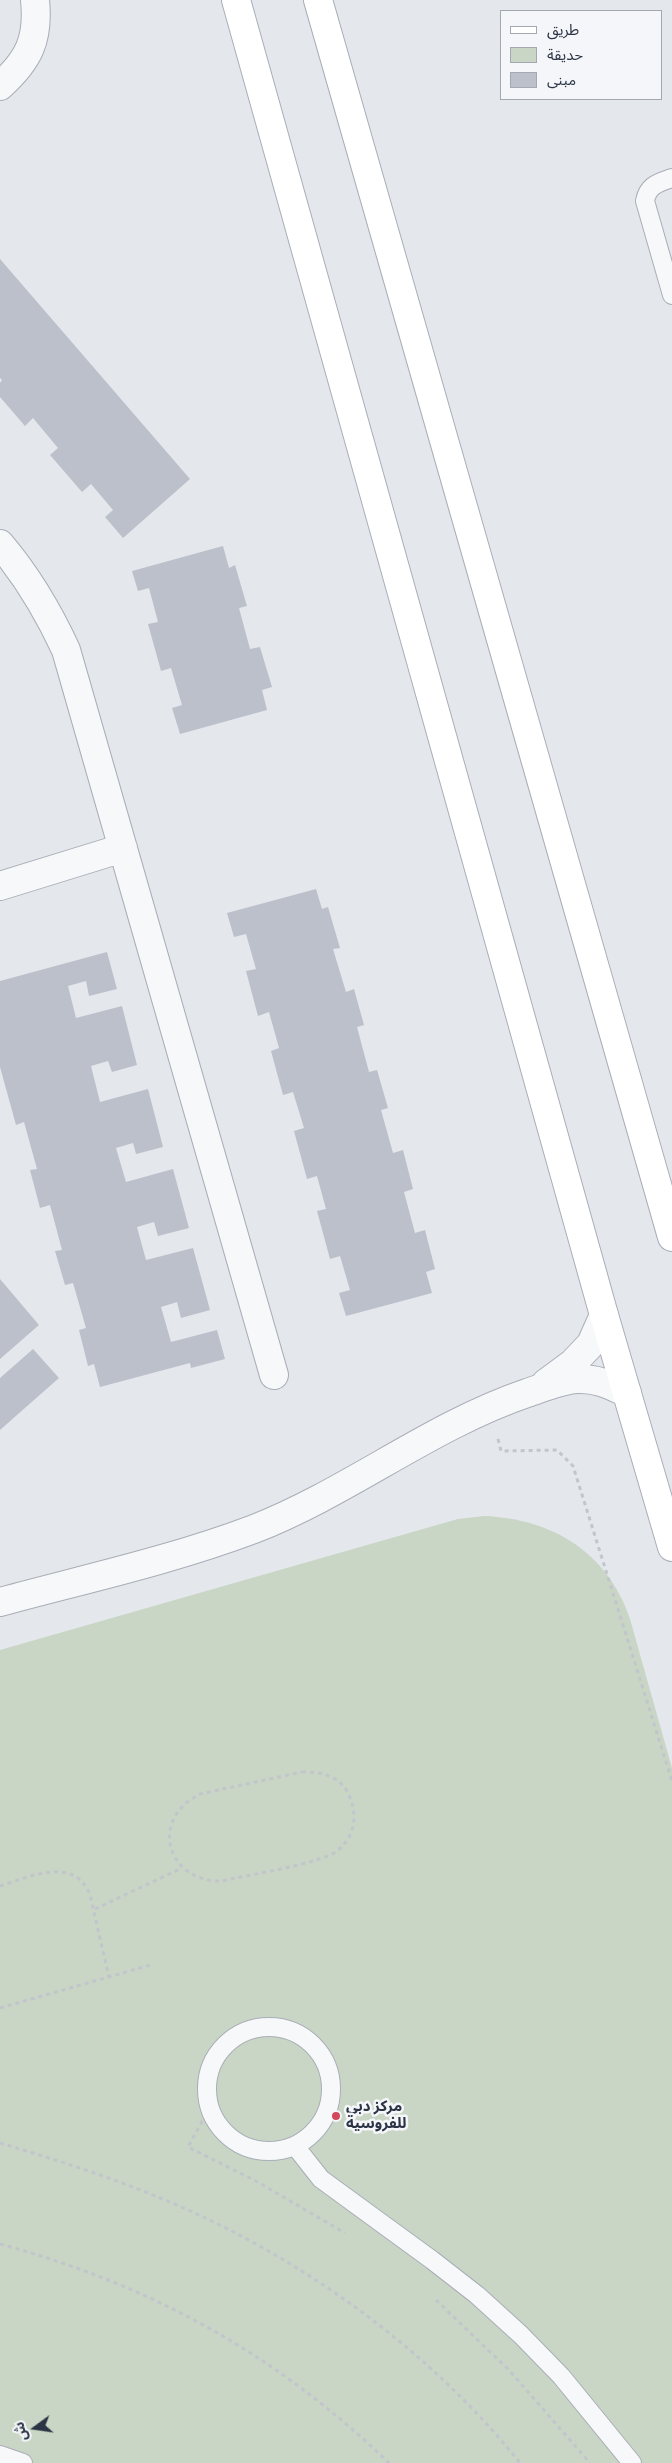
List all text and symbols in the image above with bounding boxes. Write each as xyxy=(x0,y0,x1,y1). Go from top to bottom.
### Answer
legend xyxy=(500,10,662,100)
text: طريق xyxy=(547,18,579,41)
text: حديقة xyxy=(547,43,583,66)
text: مبنى xyxy=(547,68,576,91)
place label: مركز دبي للفروسية xyxy=(346,2098,406,2133)
marker: مركز دبي للفروسية xyxy=(330,2110,342,2122)
north arrow xyxy=(10,2403,60,2453)
text: ش xyxy=(7,2420,32,2444)

